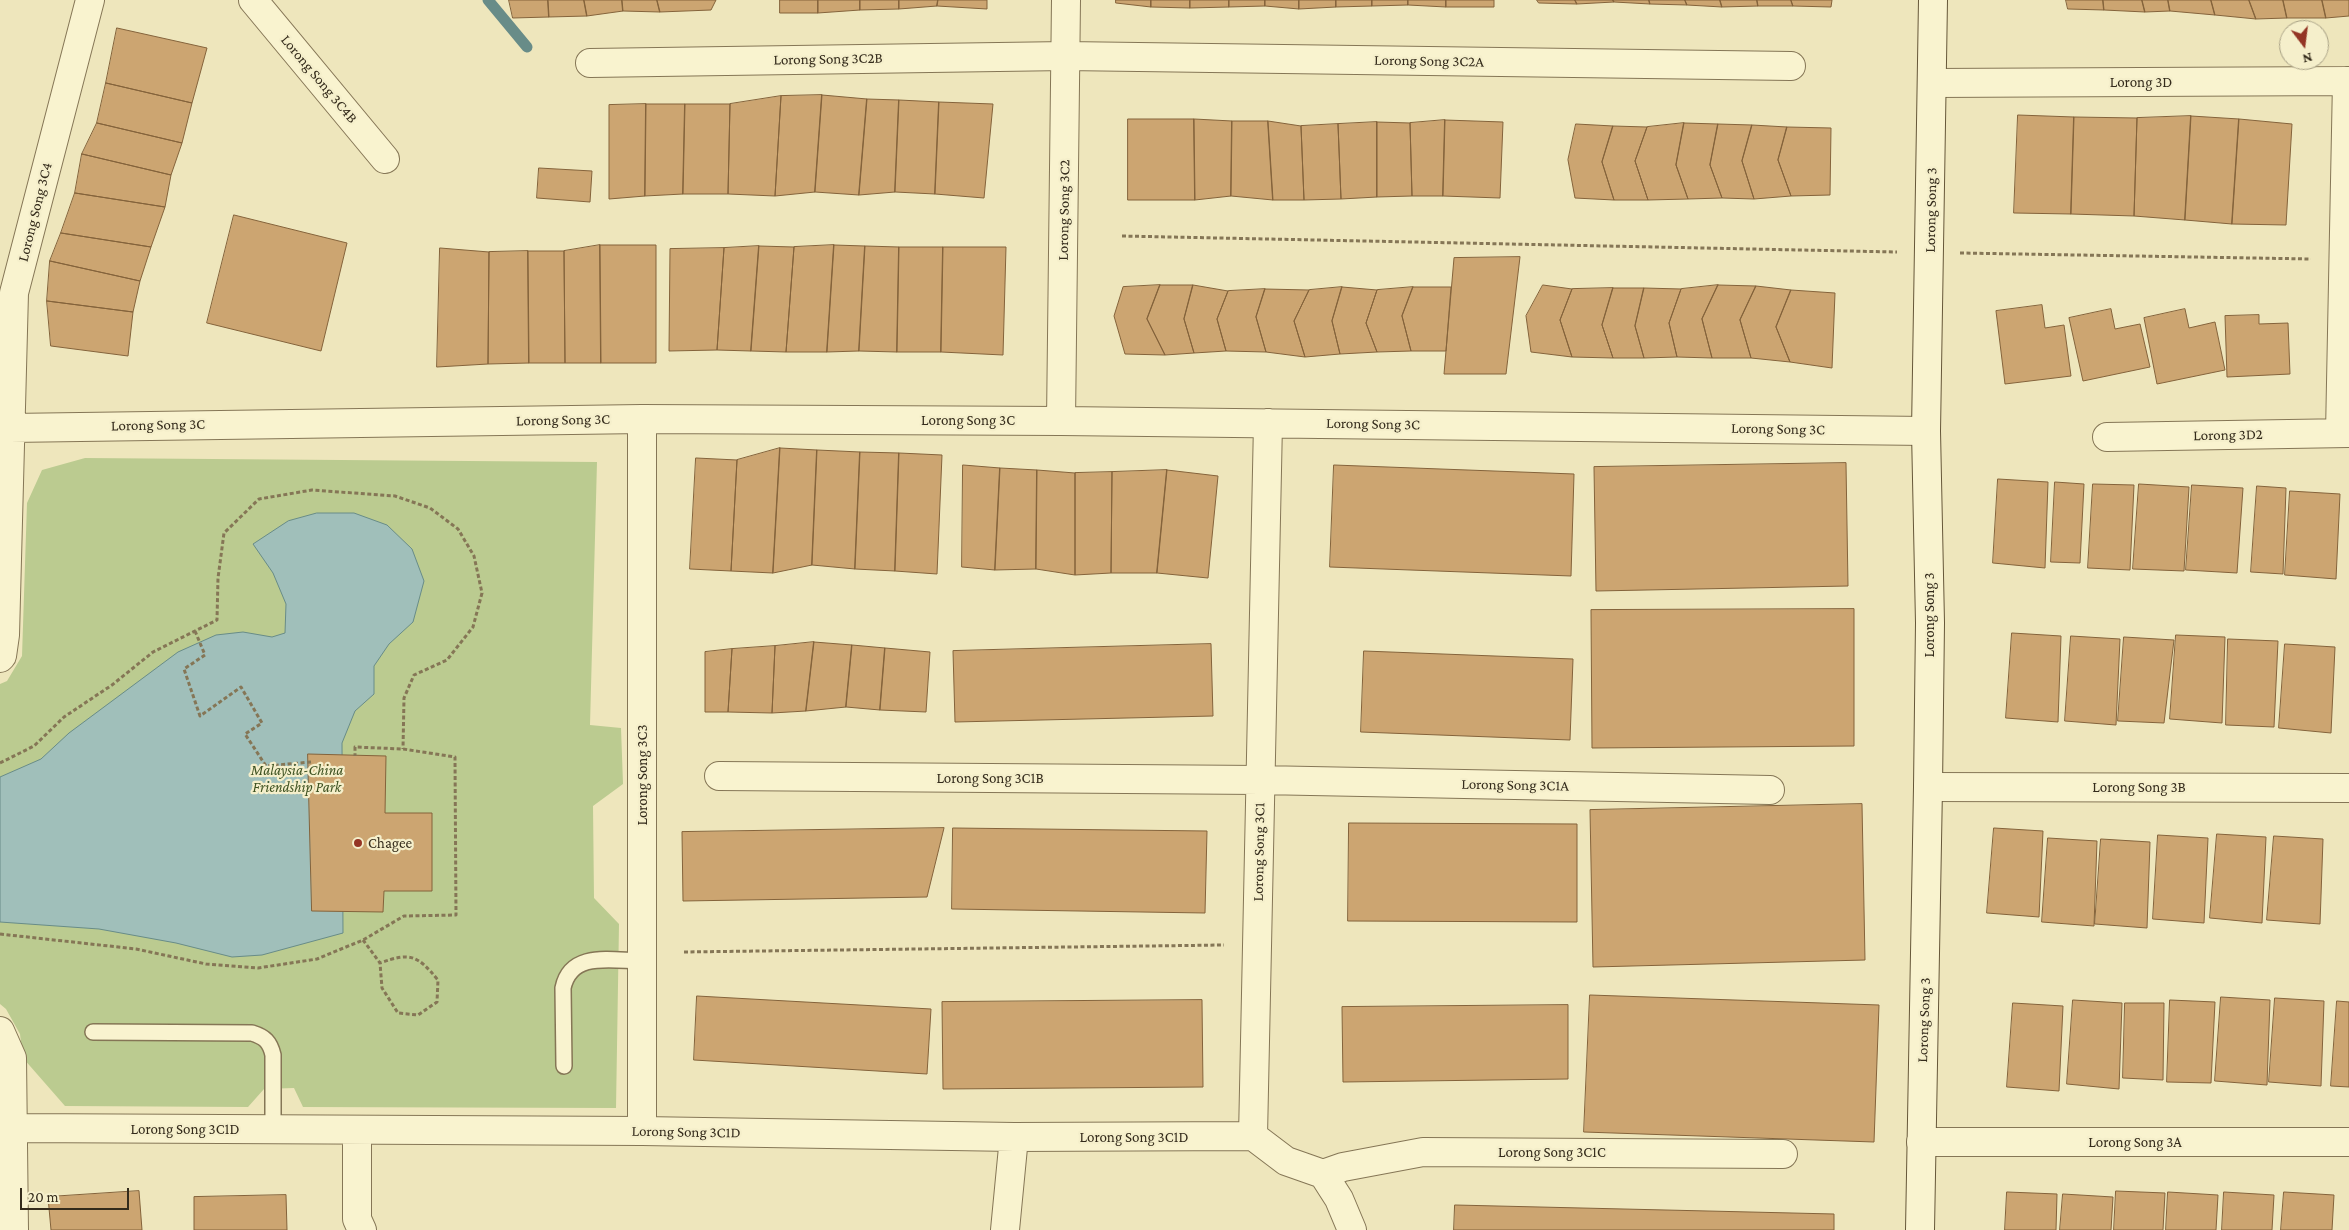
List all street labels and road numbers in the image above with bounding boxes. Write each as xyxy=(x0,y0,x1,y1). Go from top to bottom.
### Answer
street label: Lorong Song 3C4B xyxy=(277,31,361,127)
street label: Lorong Song 3C2B xyxy=(773,49,883,69)
street label: Lorong Song 3C2A xyxy=(1374,51,1484,71)
street label: Lorong 3D xyxy=(2110,73,2172,91)
street label: Lorong Song 3C2 xyxy=(1054,159,1074,261)
street label: Lorong Song 3C4 xyxy=(14,161,56,263)
street label: Lorong Song 3 xyxy=(1921,167,1941,253)
street label: Lorong Song 3C xyxy=(516,410,610,430)
street label: Lorong Song 3C xyxy=(921,411,1015,429)
street label: Lorong Song 3C xyxy=(1326,414,1420,434)
street label: Lorong Song 3C xyxy=(111,415,205,435)
street label: Lorong Song 3C xyxy=(1731,419,1825,439)
street label: Lorong 3D2 xyxy=(2193,425,2263,445)
street label: Lorong Song 3 xyxy=(1920,572,1938,658)
street label: Lorong Song 3C3 xyxy=(633,724,651,826)
street label: Lorong Song 3C1B xyxy=(936,769,1044,787)
street label: Lorong Song 3C1A xyxy=(1461,775,1569,795)
street label: Lorong Song 3B xyxy=(2092,778,2186,796)
street label: Lorong Song 3C1 xyxy=(1249,802,1269,902)
street label: Lorong Song 3 xyxy=(1914,977,1934,1063)
street label: Lorong Song 3C1D xyxy=(130,1120,240,1138)
street label: Lorong Song 3C1D xyxy=(631,1122,741,1142)
street label: Lorong Song 3C1D xyxy=(1079,1128,1189,1146)
street label: Lorong Song 3A xyxy=(2088,1133,2182,1151)
street label: Lorong Song 3C1C xyxy=(1498,1143,1606,1161)

